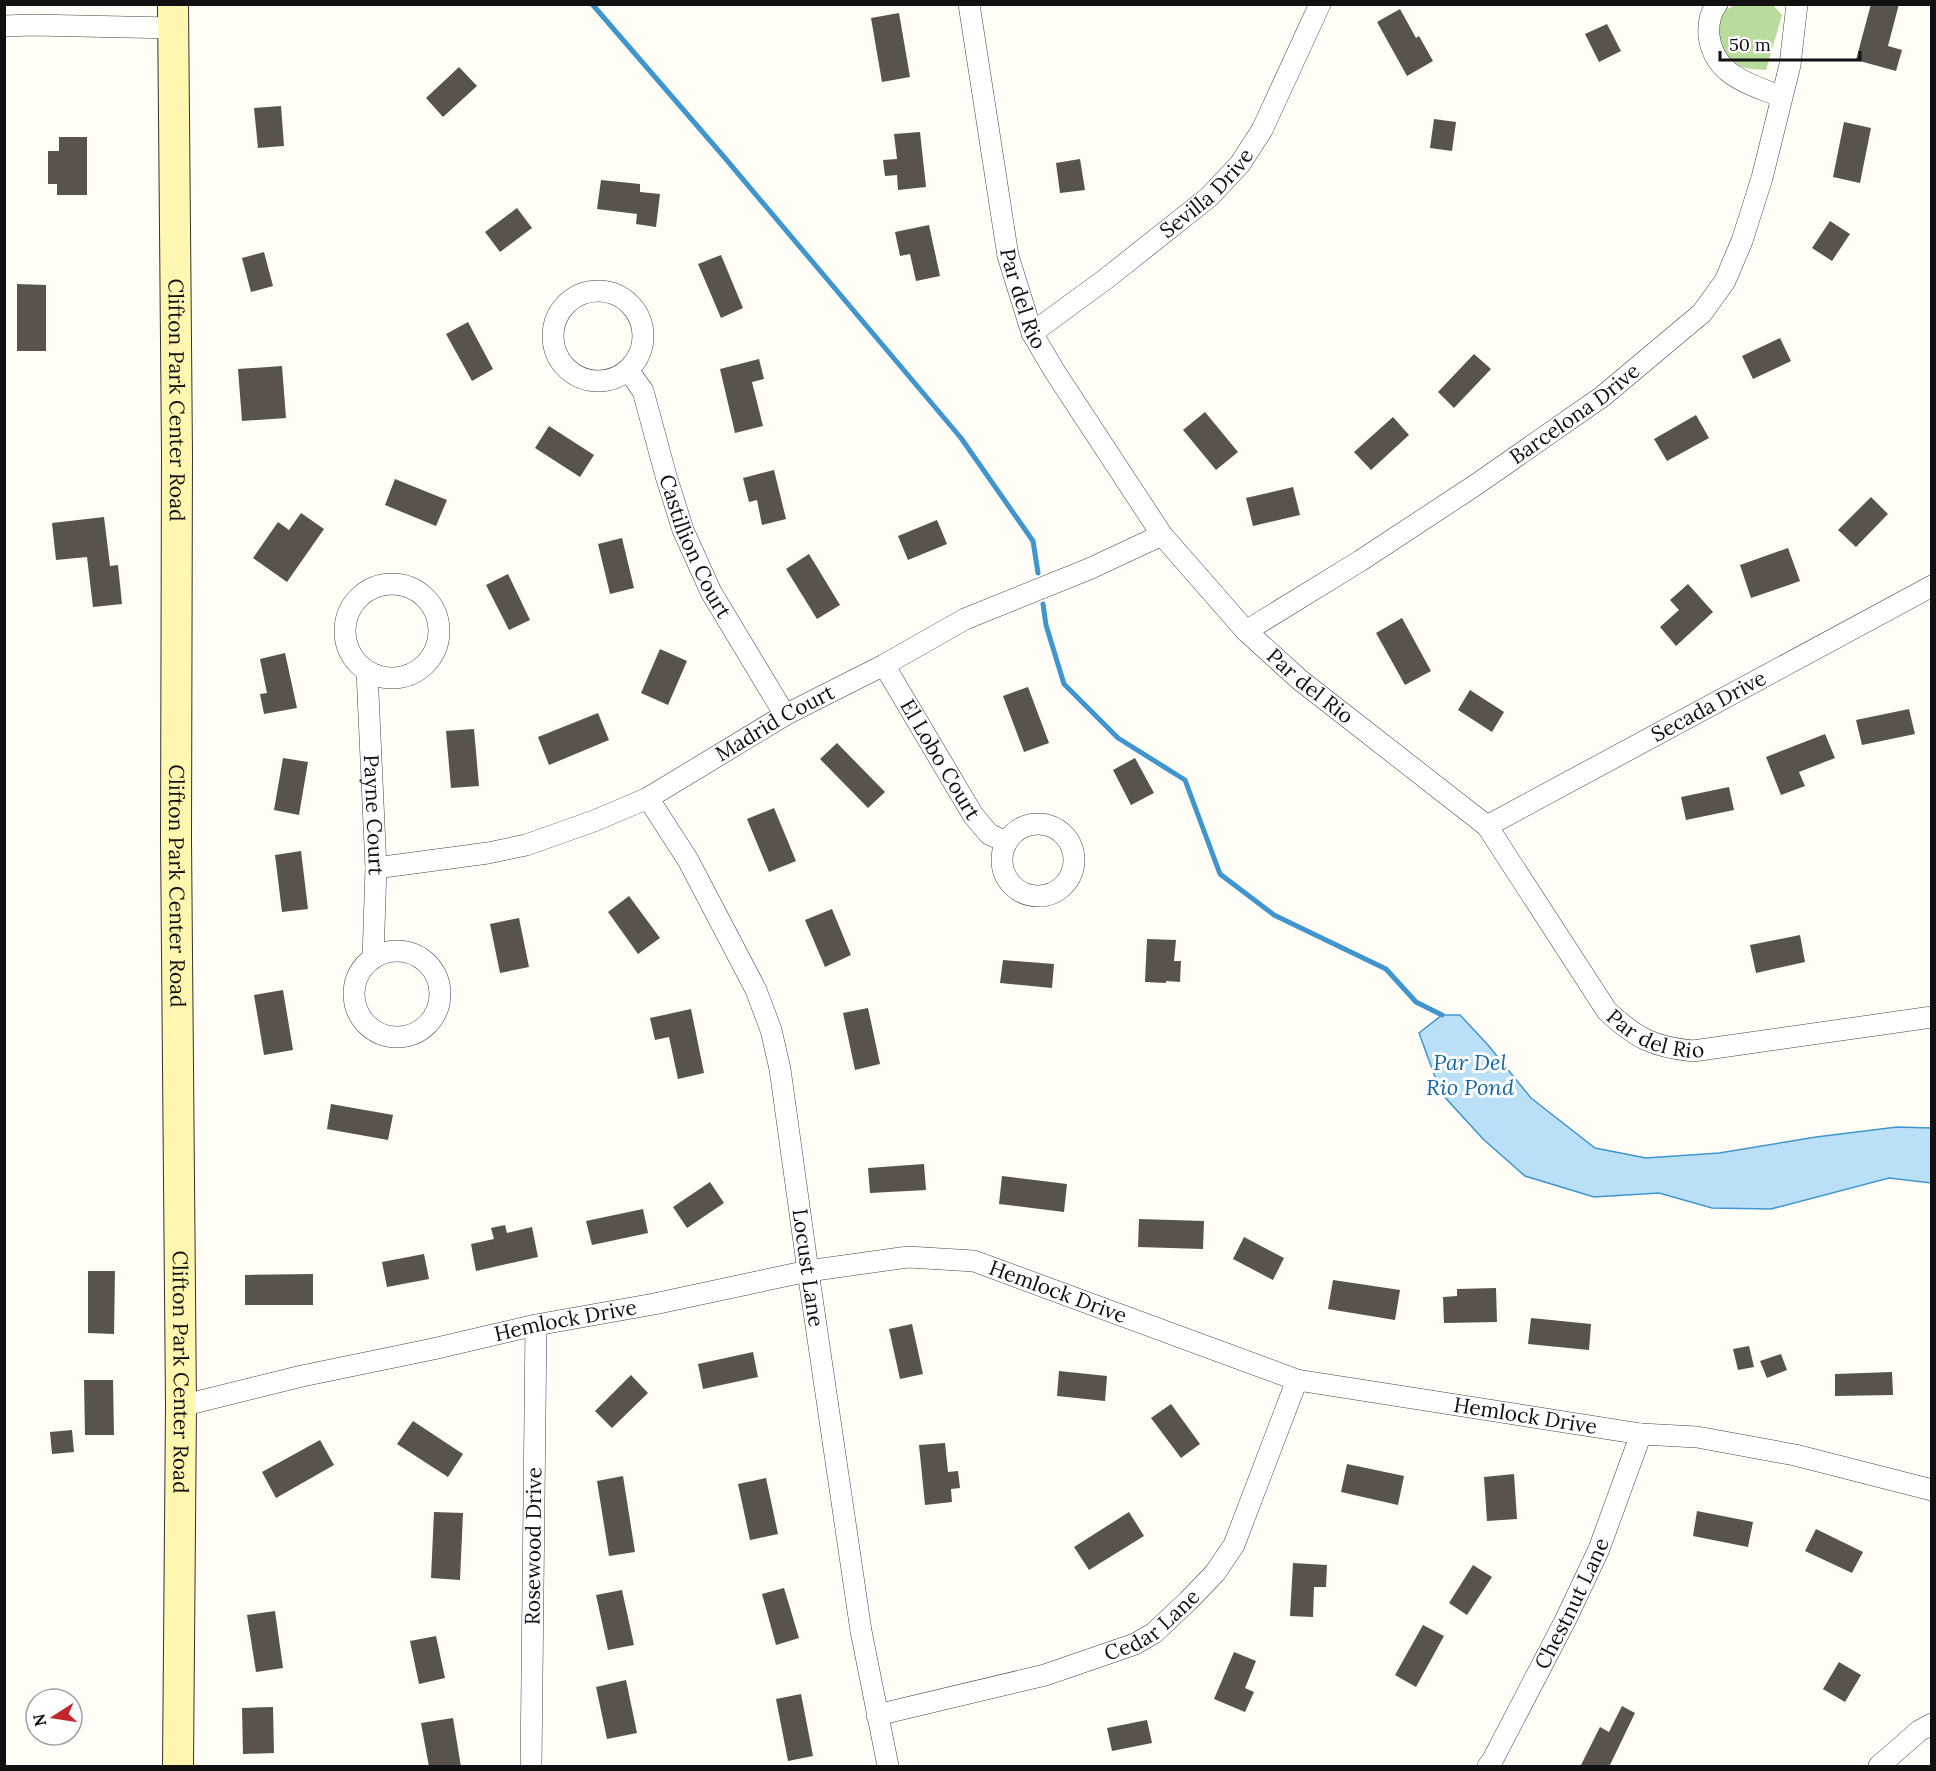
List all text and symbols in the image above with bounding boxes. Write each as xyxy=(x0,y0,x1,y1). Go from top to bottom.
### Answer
scale bar xyxy=(1720,24,1860,62)
text: 50 m xyxy=(1729,33,1771,56)
street label: Sevilla Drive xyxy=(1154,143,1259,244)
street label: Par del Rio xyxy=(994,247,1053,354)
street label: Clifton Park Center Road xyxy=(162,278,191,522)
street label: Barcelona Drive xyxy=(1504,357,1645,470)
street label: Castillion Court xyxy=(653,471,738,624)
street label: Par del Rio xyxy=(1261,642,1359,730)
street label: Secada Drive xyxy=(1646,664,1771,748)
street label: Madrid Court xyxy=(710,678,839,767)
street label: El Lobo Court xyxy=(894,694,987,825)
street label: Payne Court xyxy=(358,754,390,877)
street label: Clifton Park Center Road xyxy=(163,764,191,1008)
street label: Par del Rio xyxy=(1601,1003,1706,1064)
water label: Par Del Rio Pond xyxy=(1426,1048,1515,1101)
street label: Locust Lane xyxy=(787,1207,830,1329)
street label: Clifton Park Center Road xyxy=(167,1250,195,1494)
street label: Hemlock Drive xyxy=(986,1254,1131,1329)
street label: Hemlock Drive xyxy=(491,1293,639,1347)
street label: Hemlock Drive xyxy=(1452,1391,1599,1440)
street label: Rosewood Drive xyxy=(519,1467,547,1625)
street label: Chestnut Lane xyxy=(1528,1534,1615,1674)
street label: Cedar Lane xyxy=(1100,1583,1205,1667)
north arrow xyxy=(24,1687,84,1747)
text: N xyxy=(28,1712,50,1728)

